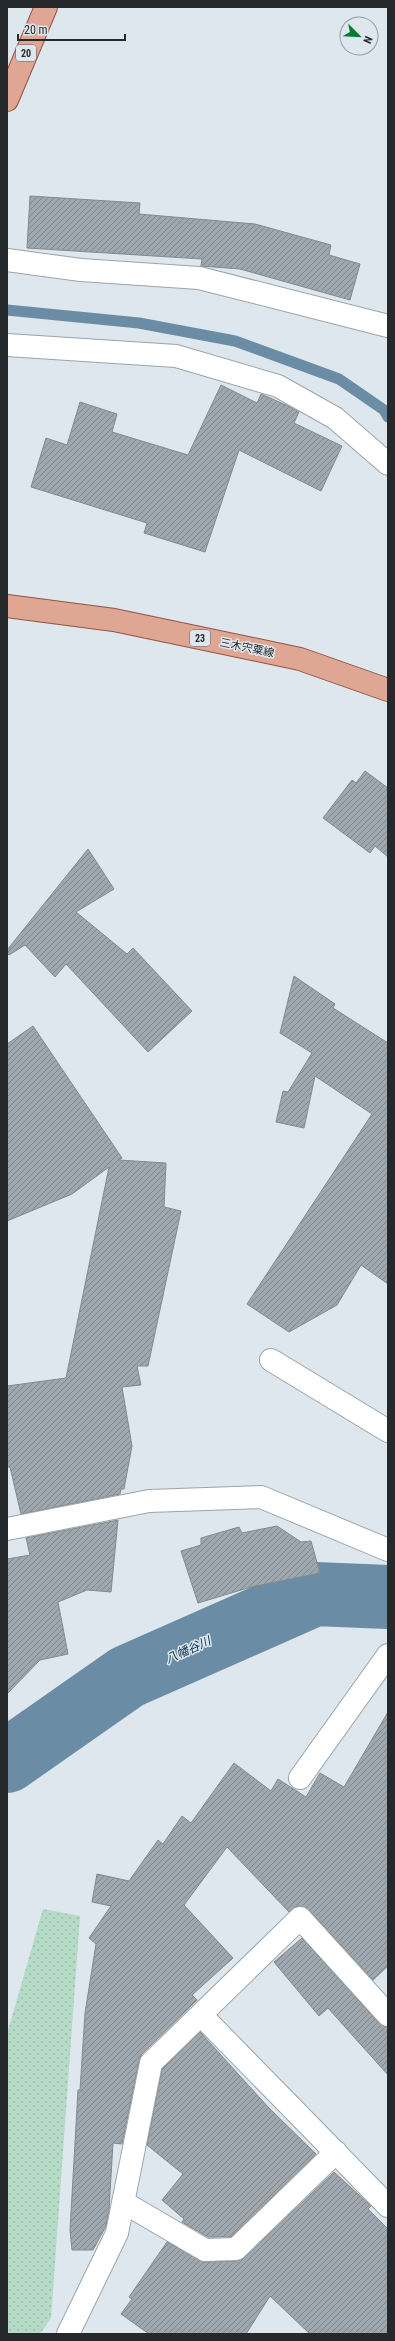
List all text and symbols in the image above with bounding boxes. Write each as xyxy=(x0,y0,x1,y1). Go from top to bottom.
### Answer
scale bar xyxy=(18,16,125,42)
north arrow xyxy=(339,16,379,56)
text: 20 m xyxy=(24,23,48,37)
text: N xyxy=(360,34,375,46)
road number: 20 xyxy=(16,45,36,61)
road number: 23 xyxy=(190,630,210,646)
street label: 三木宍粟線 xyxy=(219,636,275,660)
water label: 八幡谷川 xyxy=(163,1633,215,1666)

